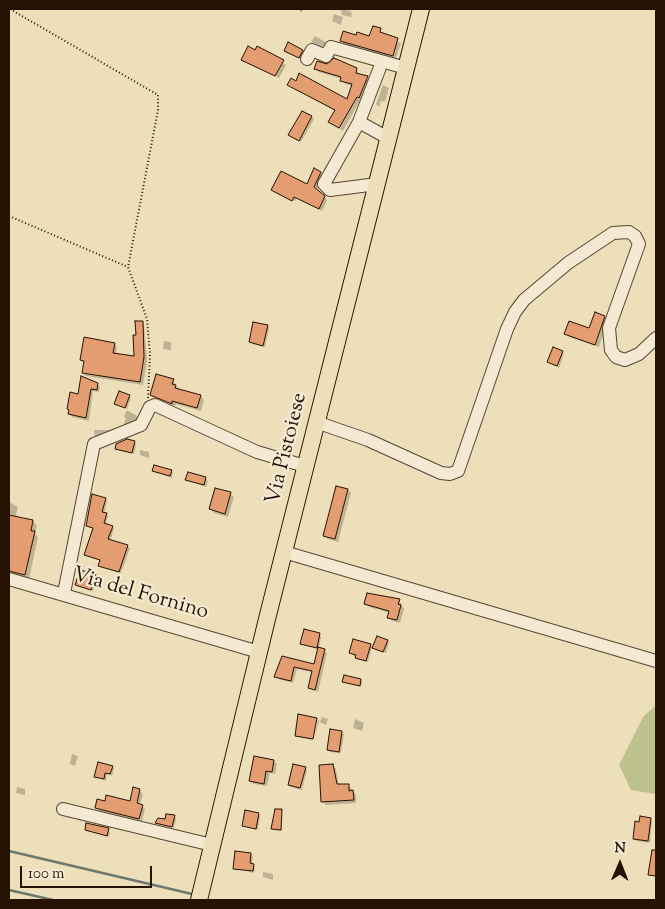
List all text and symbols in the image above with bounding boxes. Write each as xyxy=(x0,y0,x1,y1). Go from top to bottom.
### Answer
street label: Via Pistoiese xyxy=(262,391,314,507)
street label: Via del Fornino xyxy=(69,564,211,626)
north arrow xyxy=(595,839,645,889)
text: N xyxy=(614,839,626,859)
scale bar xyxy=(22,856,155,888)
text: 100 m xyxy=(28,864,64,885)

